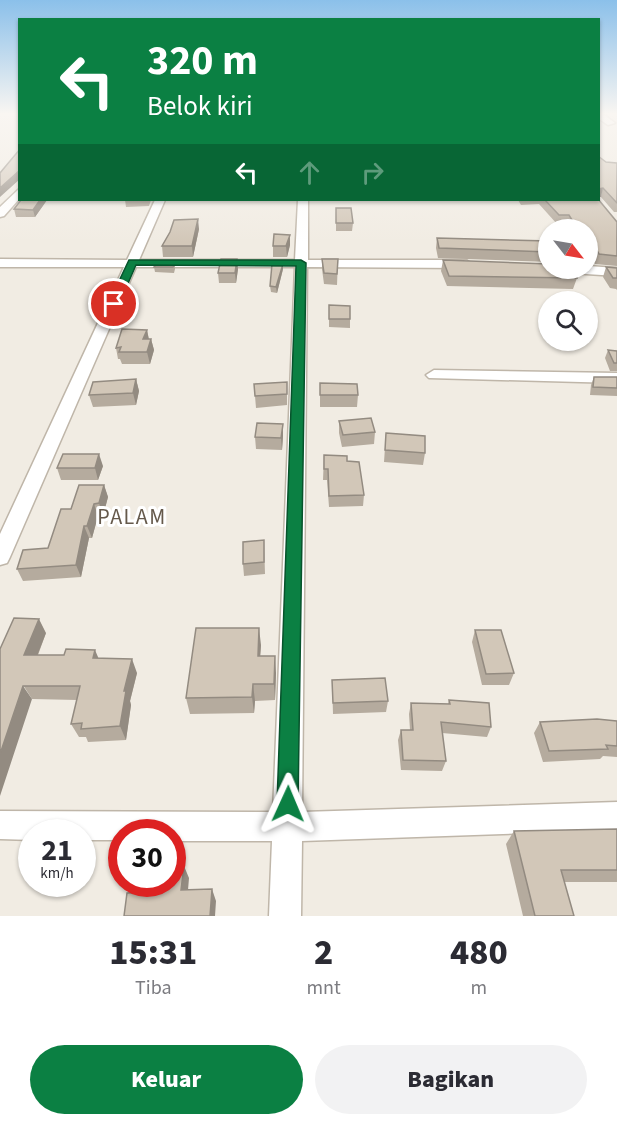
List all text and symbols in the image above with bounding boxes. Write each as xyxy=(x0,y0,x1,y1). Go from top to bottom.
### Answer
text: 320 m xyxy=(147,31,258,91)
icon: left xyxy=(48,42,126,120)
text: Belok kiri xyxy=(147,87,253,126)
icon: left xyxy=(230,156,263,189)
icon: ahead xyxy=(293,156,326,189)
icon: right xyxy=(356,156,389,189)
north arrow xyxy=(538,219,598,279)
map controls xyxy=(538,219,598,351)
pin xyxy=(88,278,139,329)
icon: arrive xyxy=(97,287,130,320)
button: search xyxy=(538,291,598,351)
district label: PALAM xyxy=(97,501,167,533)
position arrow xyxy=(256,772,320,836)
speed limit sign: 30 xyxy=(108,819,186,897)
text: 21 xyxy=(41,829,73,872)
text: km/h xyxy=(40,863,74,884)
text: 15:31 xyxy=(109,927,197,978)
text: 2 xyxy=(314,927,333,978)
text: 480 xyxy=(450,927,508,978)
text: Tiba xyxy=(135,974,172,1002)
text: mnt xyxy=(307,974,341,1002)
text: m xyxy=(471,974,487,1002)
button: Keluar xyxy=(30,1045,303,1114)
button: Bagikan xyxy=(315,1045,587,1114)

